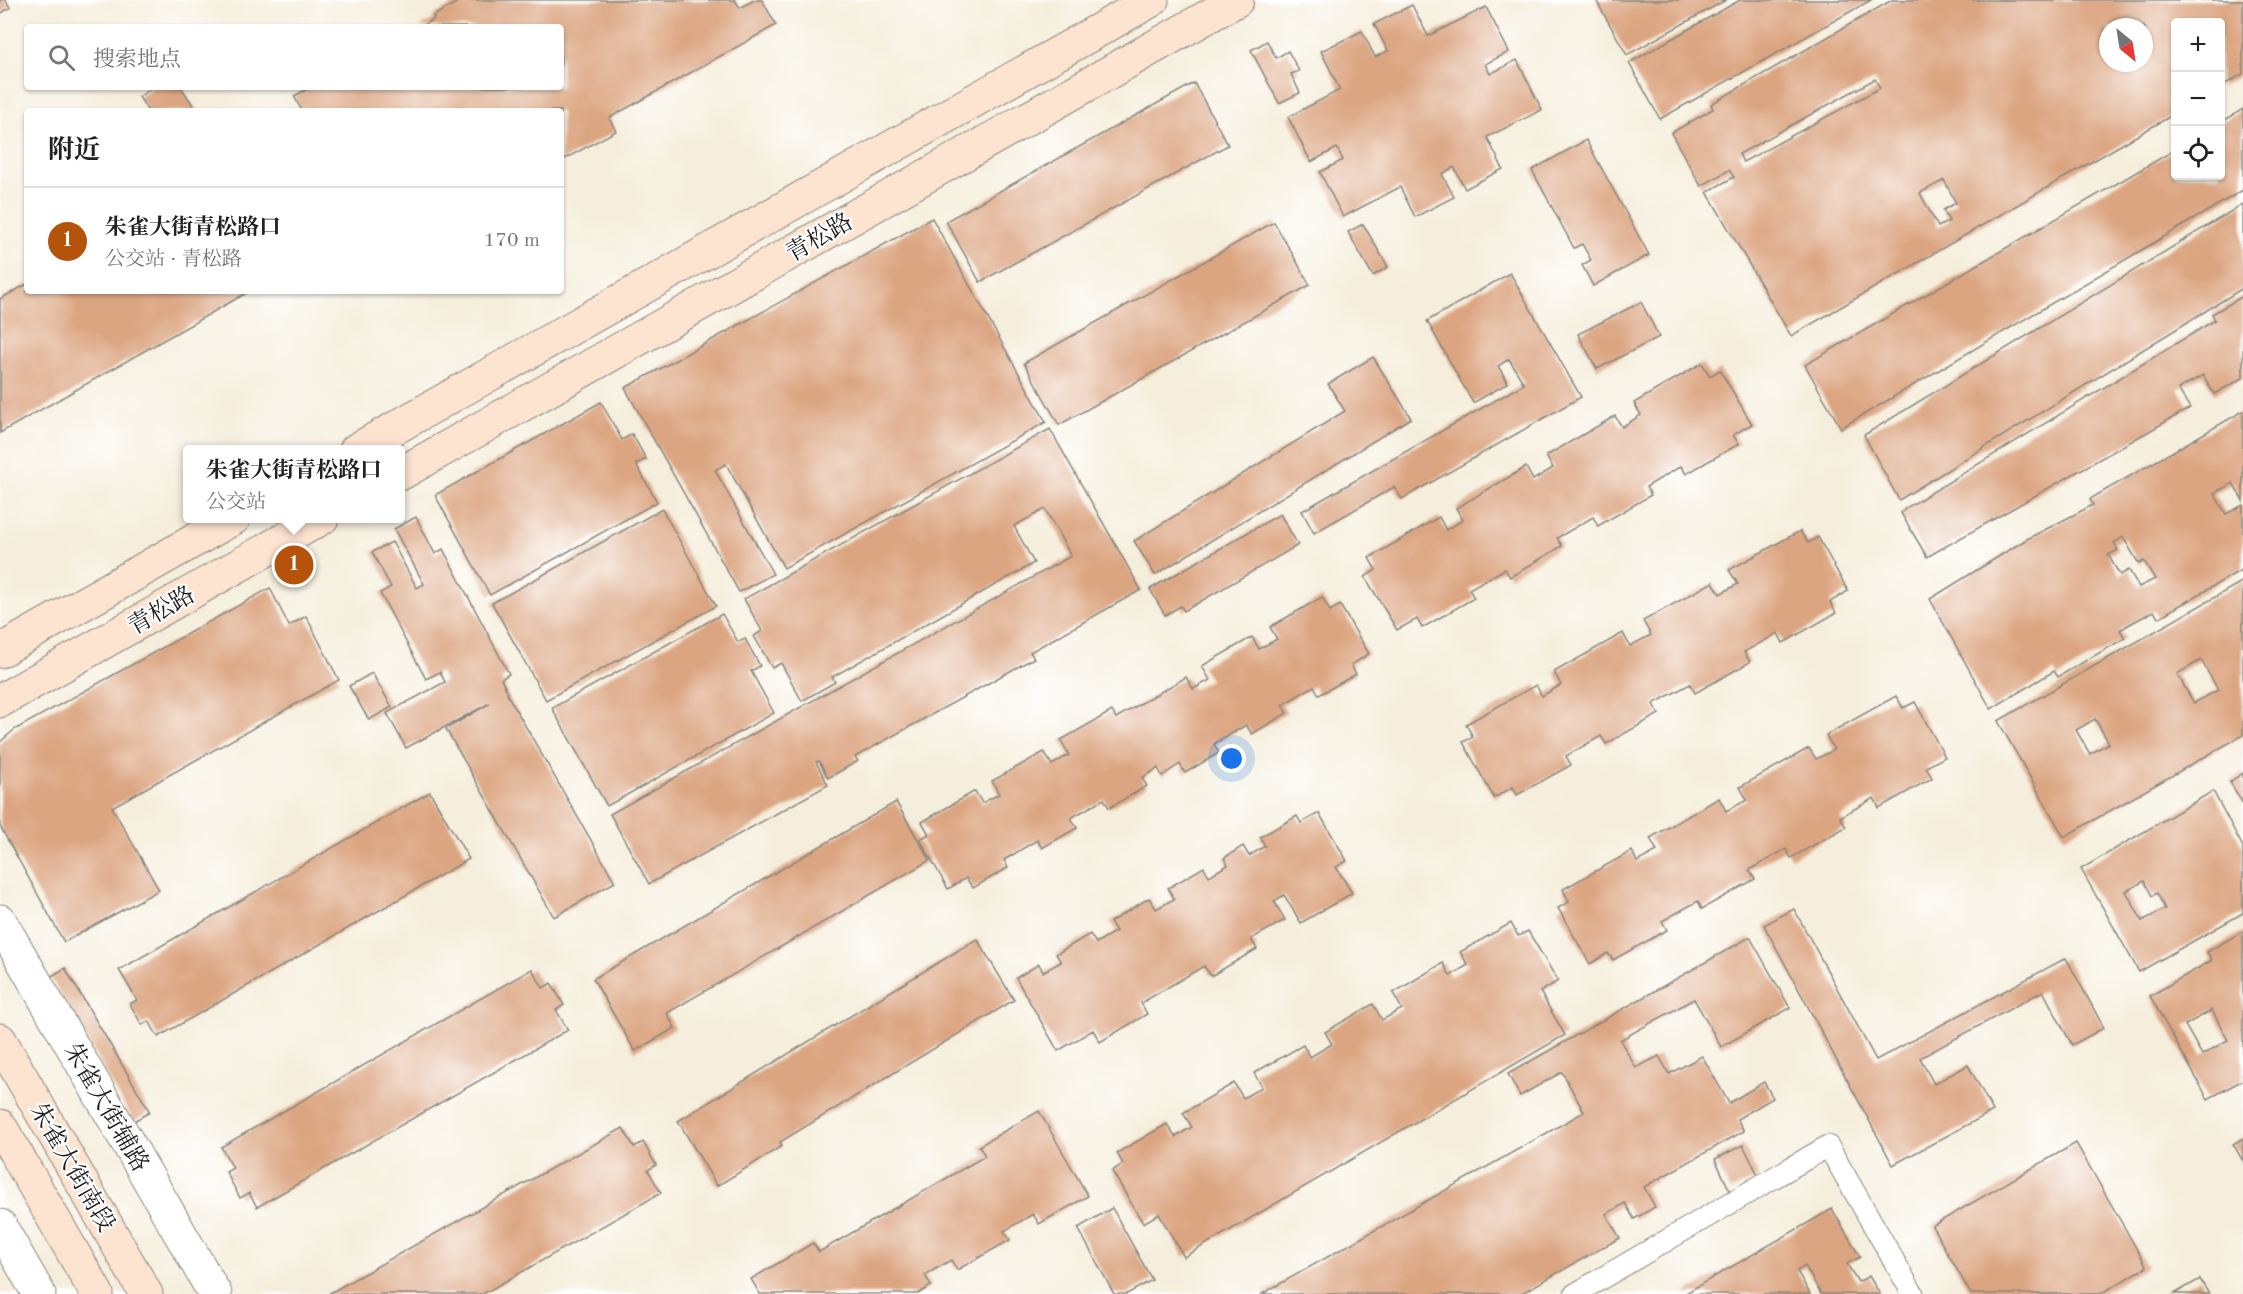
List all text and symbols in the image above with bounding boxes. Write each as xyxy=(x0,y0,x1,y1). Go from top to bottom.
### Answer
north arrow xyxy=(2099,18,2153,72)
map controls xyxy=(2171,18,2225,180)
button: + xyxy=(2171,18,2225,72)
search box xyxy=(24,24,564,90)
icon: search xyxy=(45,41,78,74)
text: 搜索地点 xyxy=(93,49,181,71)
button: − xyxy=(2171,72,2225,126)
button: locate xyxy=(2171,126,2225,180)
text: 附近 xyxy=(48,138,100,164)
street label: 青松路 xyxy=(781,208,857,267)
text: 朱雀大街青松路口 xyxy=(105,217,281,239)
text: 1 xyxy=(62,231,73,251)
text: 170 m xyxy=(484,231,540,251)
text: 公交站 · 青松路 xyxy=(105,250,242,270)
popup xyxy=(183,445,405,523)
text: 朱雀大街青松路口 xyxy=(206,460,382,482)
text: 公交站 xyxy=(206,493,266,513)
pin: 1 xyxy=(274,542,314,588)
street label: 青松路 xyxy=(123,581,199,640)
your location xyxy=(1217,744,1246,773)
street label: 朱雀大街辅路 xyxy=(59,1038,154,1176)
street label: 朱雀大街南段 xyxy=(25,1098,120,1236)

